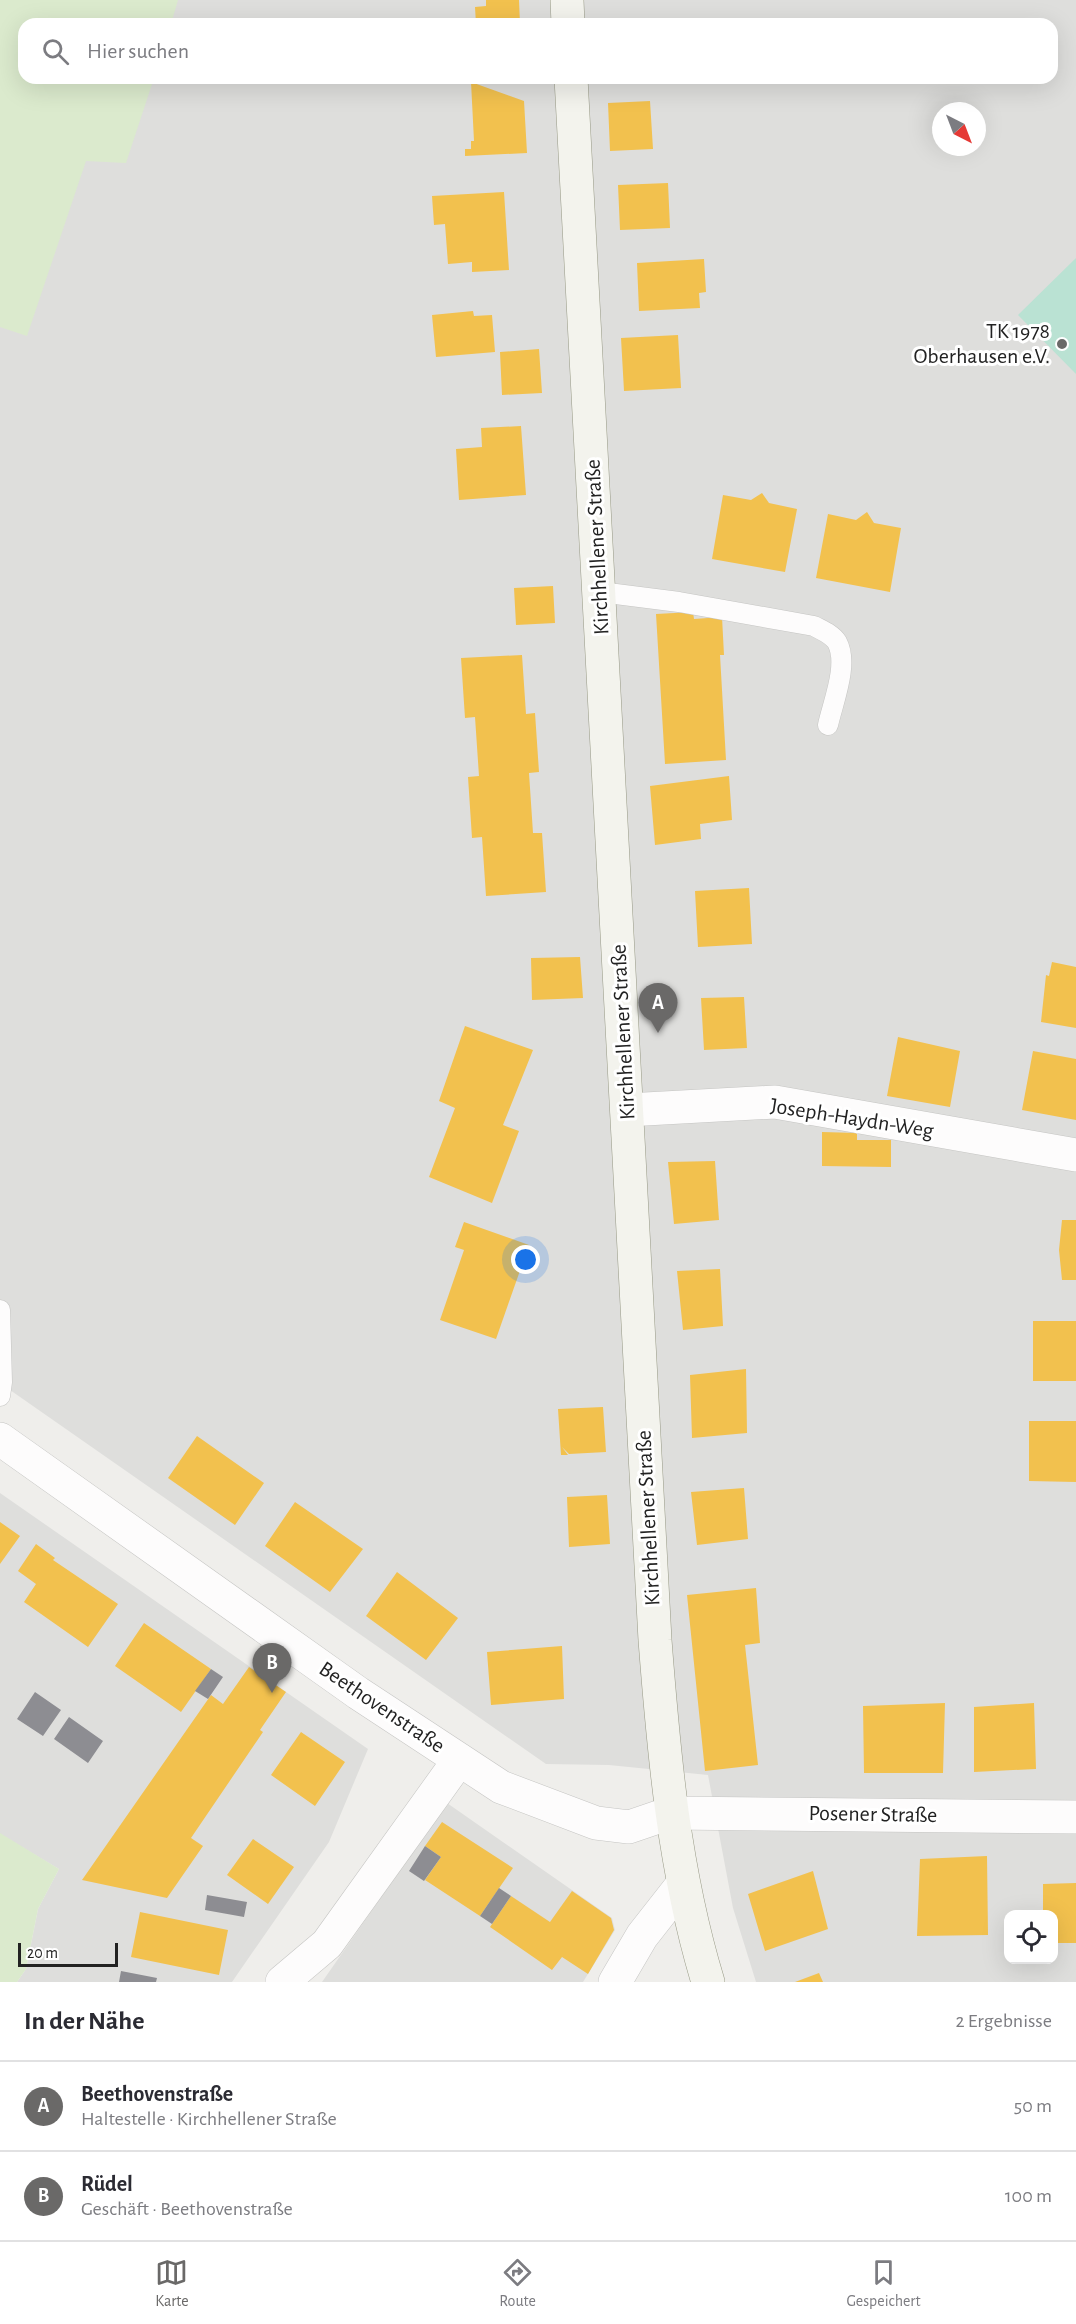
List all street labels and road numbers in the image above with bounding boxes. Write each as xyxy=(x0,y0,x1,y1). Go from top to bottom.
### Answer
street label: Kirchhellener Straße xyxy=(581,459,613,635)
street label: Kirchhellener Straße xyxy=(607,944,639,1120)
street label: Joseph-Haydn-Weg xyxy=(769,1094,935,1142)
street label: Kirchhellener Straße xyxy=(632,1430,664,1606)
street label: Beethovenstraße xyxy=(315,1657,449,1757)
street label: Posener Straße xyxy=(809,1802,937,1826)

